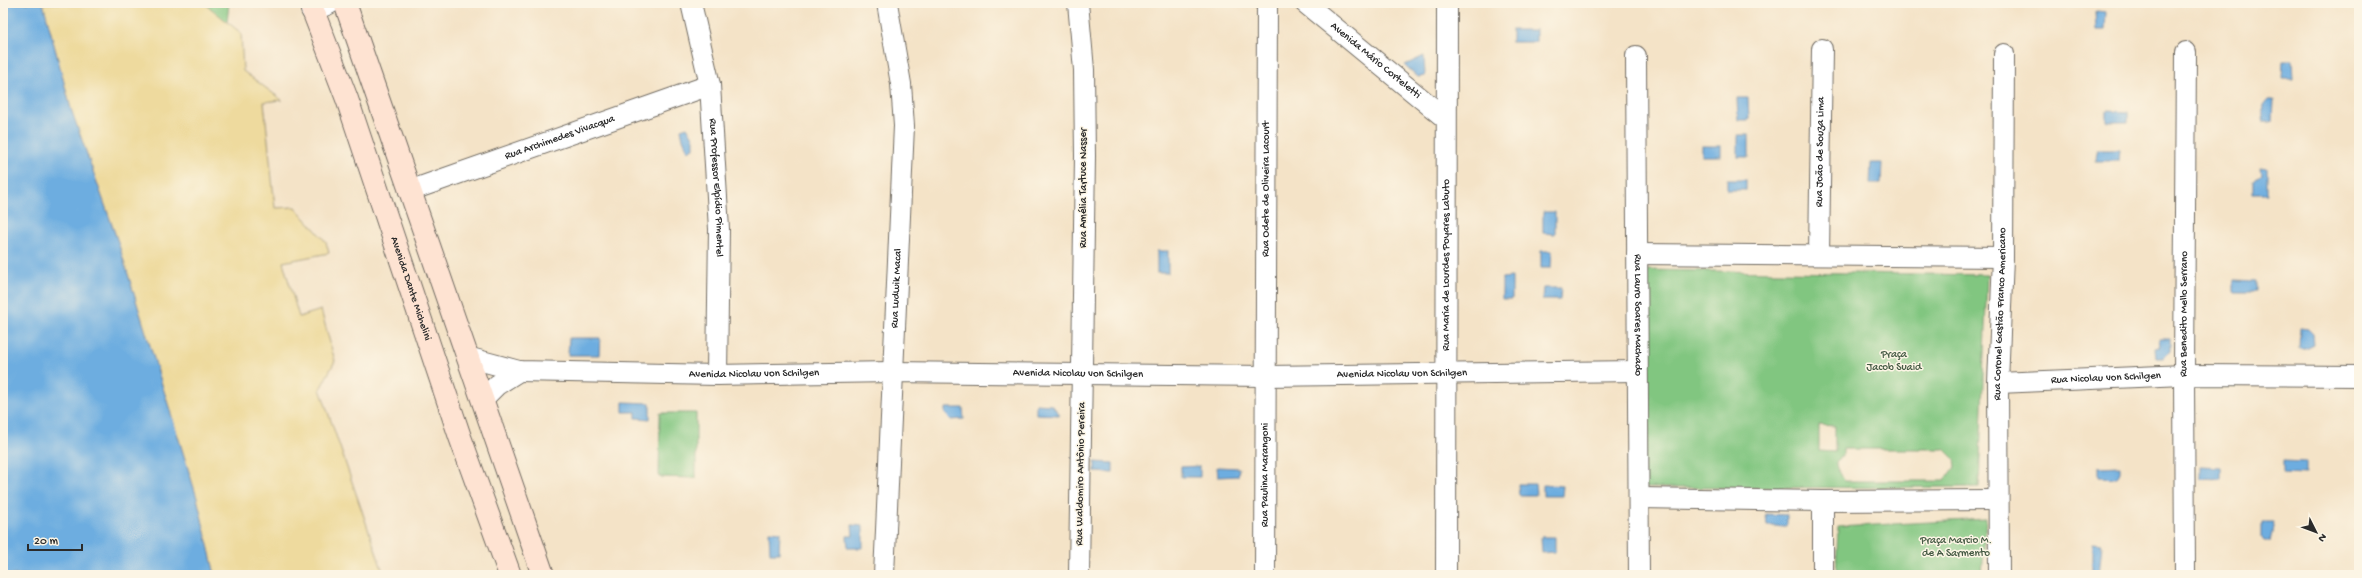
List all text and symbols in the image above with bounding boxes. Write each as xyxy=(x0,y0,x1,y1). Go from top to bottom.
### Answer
street label: Avenida Mário Corteletti xyxy=(1328,20,1423,102)
street label: Rua João de Souza Lima xyxy=(1814,96,1827,207)
street label: Rua Archimedes Vivacqua xyxy=(503,113,617,163)
street label: Rua Professor Elpídio Pimentel xyxy=(706,118,725,258)
street label: Rua Odete de Oliveira Lacourt xyxy=(1260,119,1273,257)
street label: Rua Amélia Tartuce Nasser xyxy=(1078,127,1090,248)
street label: Rua Maria de Lourdes Poyares Labuto xyxy=(1440,179,1453,351)
street label: Rua Coronel Gastão Franco Americano xyxy=(1992,227,2009,401)
street label: Avenida Dante Michelini xyxy=(387,235,433,342)
street label: Rua Ludwik Macal xyxy=(889,248,905,328)
street label: Rua Benedito Mello Serrano xyxy=(2178,251,2191,377)
street label: Rua Lauro Soares Machado xyxy=(1631,254,1644,376)
park label: Praça Jacob Suaid xyxy=(1867,349,1923,374)
street label: Avenida Nicolau von Schilgen xyxy=(689,367,820,381)
street label: Avenida Nicolau von Schilgen xyxy=(1013,367,1144,381)
street label: Avenida Nicolau von Schilgen xyxy=(1337,367,1468,381)
street label: Rua Nicolau von Schilgen xyxy=(2051,370,2162,387)
street label: Rua Waldomiro Antônio Pereira xyxy=(1074,401,1088,546)
street label: Rua Paulina Marangoni xyxy=(1259,423,1272,527)
north arrow xyxy=(2296,512,2336,552)
scale bar xyxy=(28,526,82,552)
text: N xyxy=(2315,531,2329,544)
text: 20 m xyxy=(34,535,59,549)
park label: Praça Marcio M. de A Sarmento xyxy=(1919,535,1992,560)

